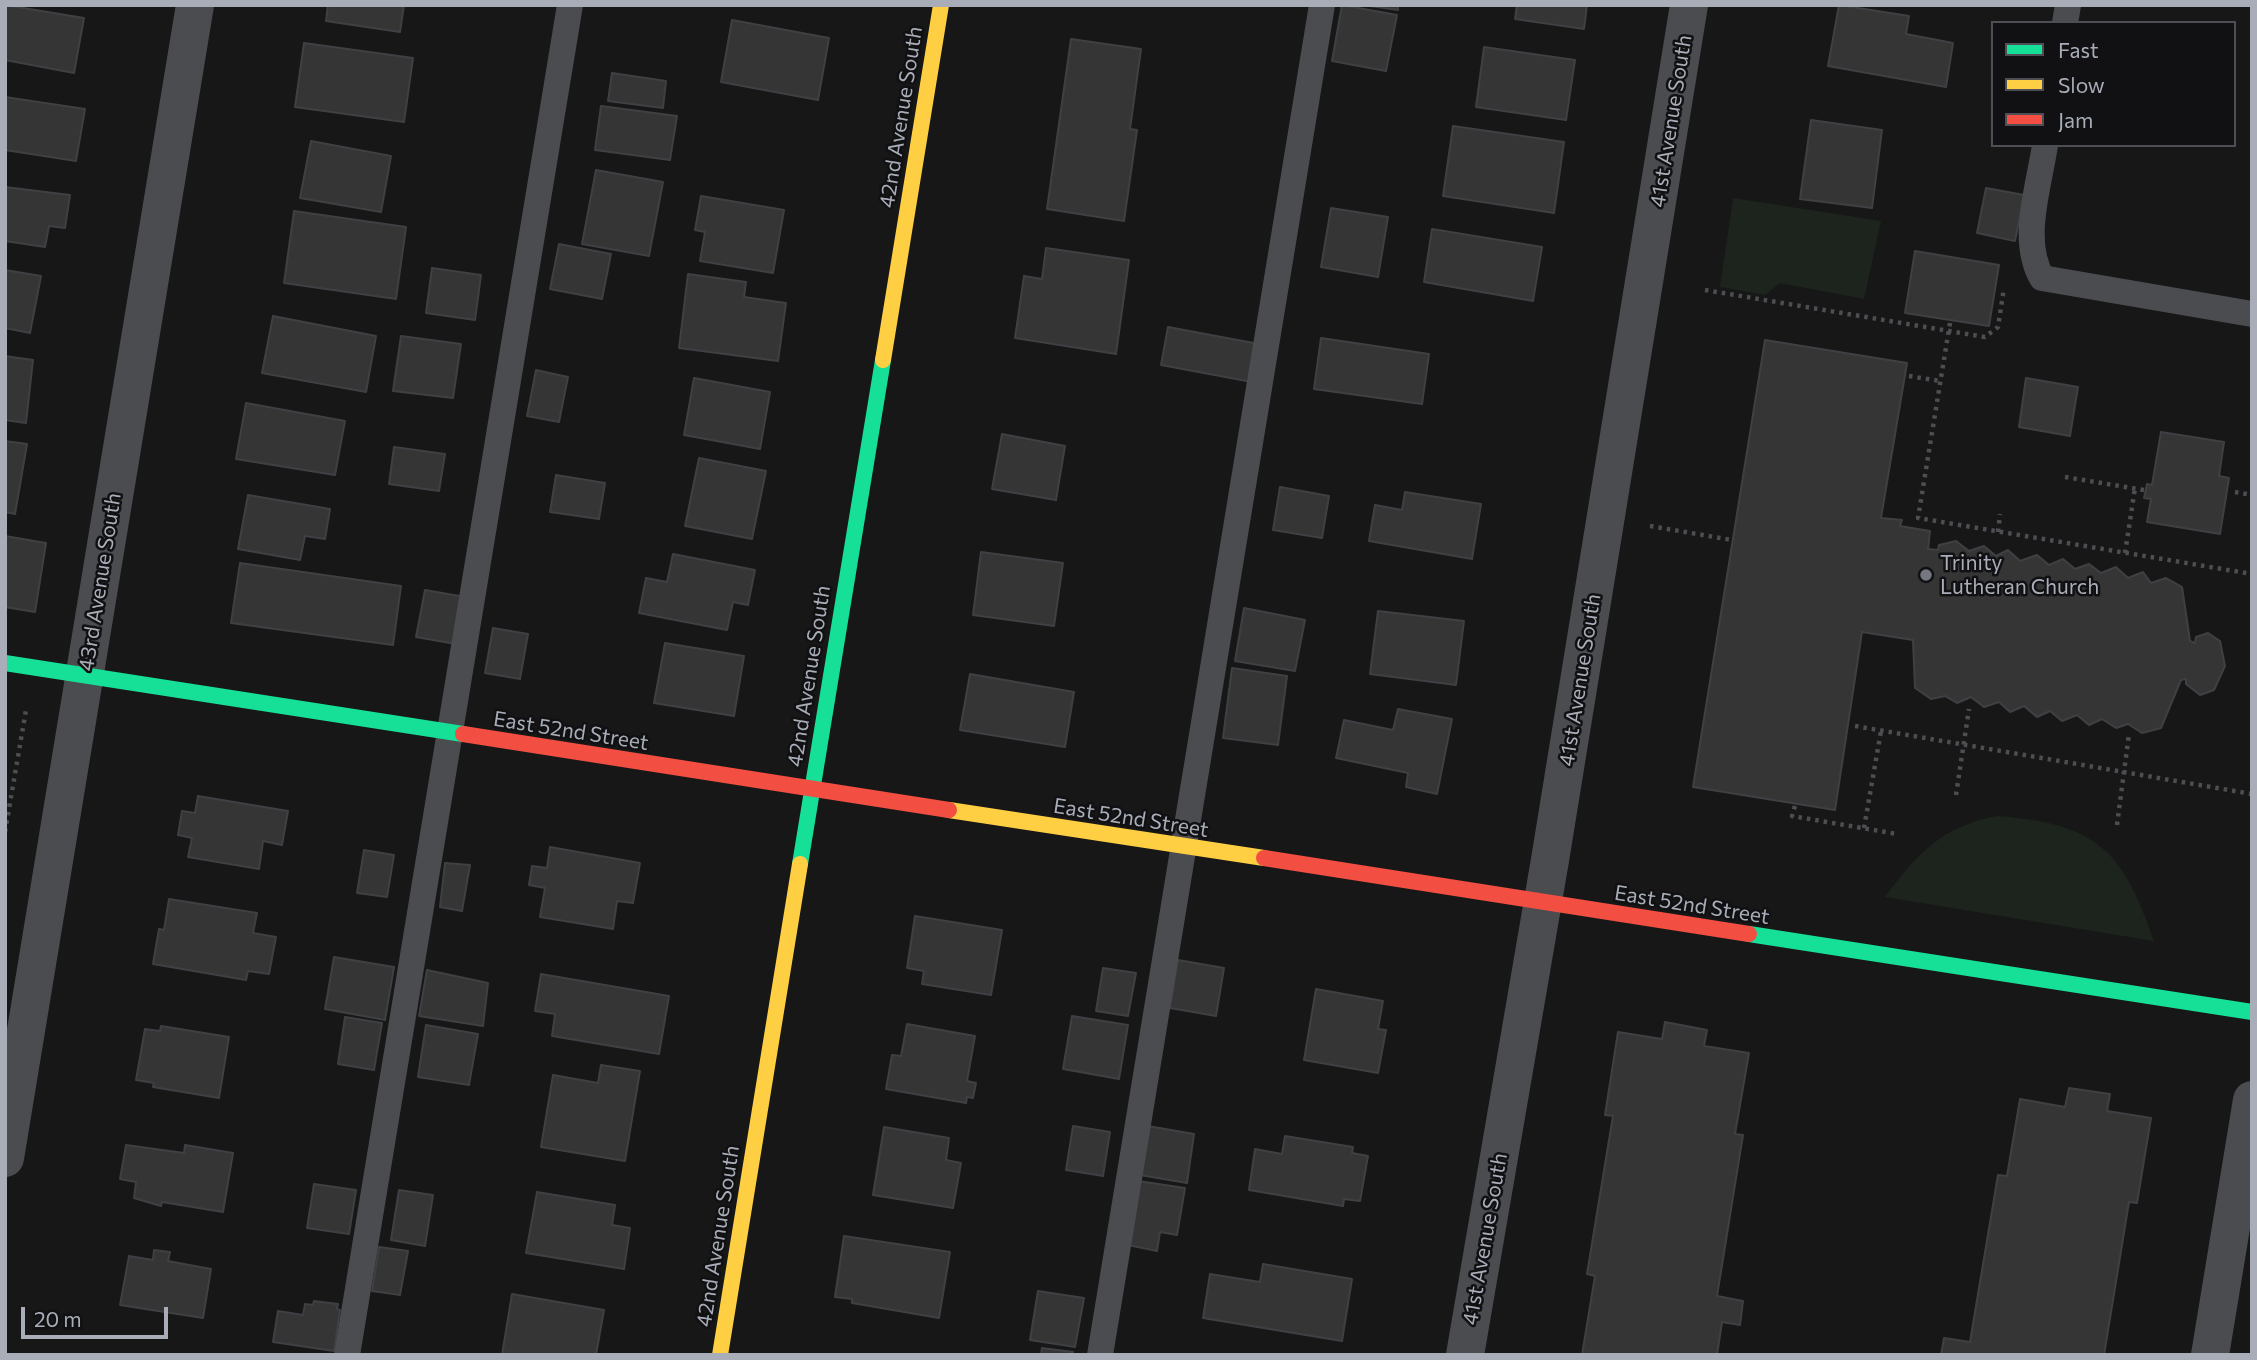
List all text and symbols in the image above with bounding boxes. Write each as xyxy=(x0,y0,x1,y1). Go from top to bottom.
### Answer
legend xyxy=(1991,21,2236,147)
street label: 42nd Avenue South xyxy=(874,24,928,210)
street label: 41st Avenue South xyxy=(1645,33,1697,209)
text: Fast xyxy=(2058,37,2099,62)
text: Slow xyxy=(2058,72,2105,97)
text: Jam xyxy=(2058,107,2093,132)
street label: 43rd Avenue South xyxy=(73,491,127,673)
place label: Trinity Lutheran Church xyxy=(1940,550,2099,600)
marker: Trinity Lutheran Church xyxy=(1918,567,1934,583)
street label: 42nd Avenue South xyxy=(782,583,836,769)
street label: 41st Avenue South xyxy=(1554,592,1606,768)
street label: East 52nd Street xyxy=(492,706,650,756)
street label: East 52nd Street xyxy=(1052,793,1210,843)
street label: East 52nd Street xyxy=(1613,880,1771,930)
street label: 42nd Avenue South xyxy=(691,1143,745,1329)
street label: 41st Avenue South xyxy=(1457,1151,1513,1327)
scale bar xyxy=(24,1294,172,1338)
text: 20 m xyxy=(34,1306,82,1331)

